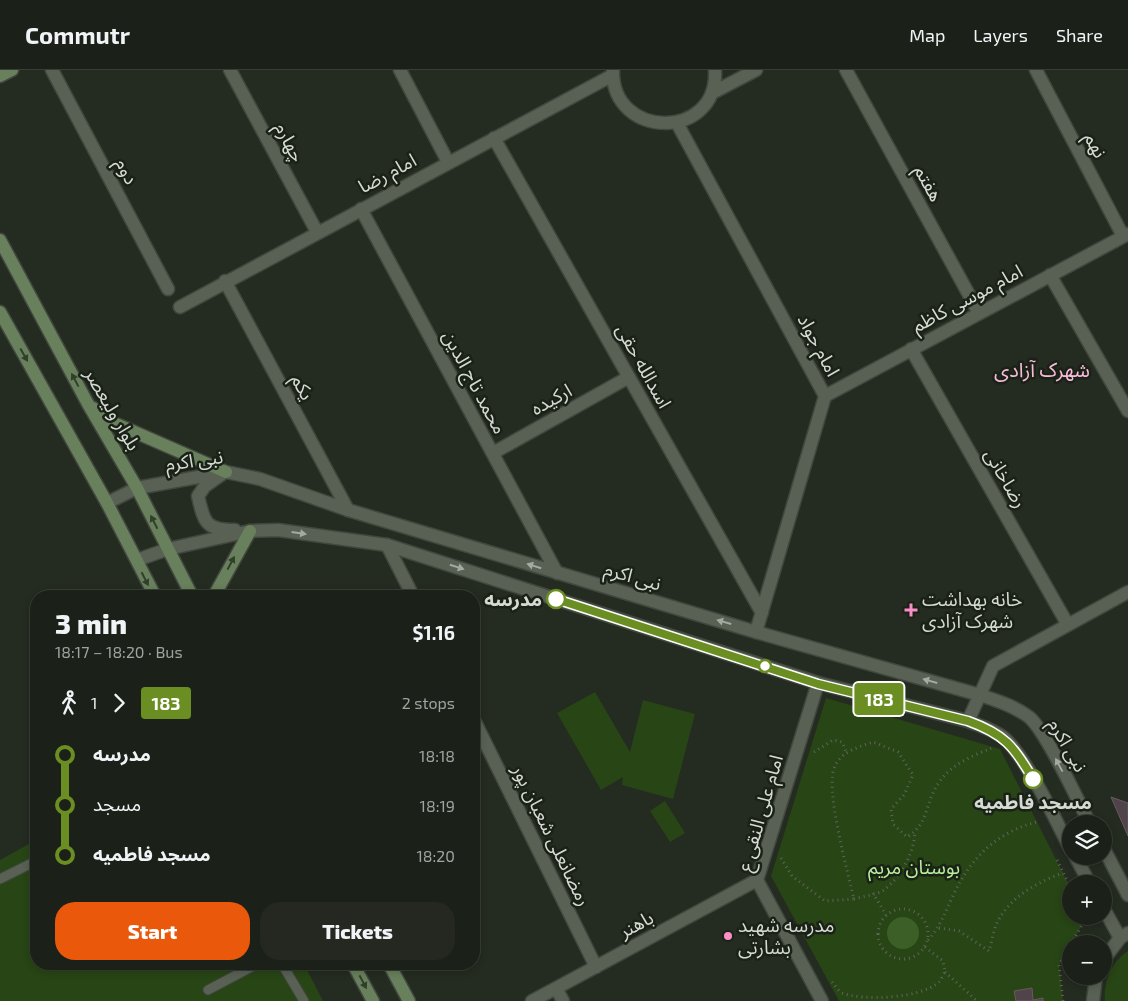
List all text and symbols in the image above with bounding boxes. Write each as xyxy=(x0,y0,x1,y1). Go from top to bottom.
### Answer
text: Commutr xyxy=(25,20,130,49)
text: Map xyxy=(909,24,945,46)
text: Layers xyxy=(973,24,1028,46)
text: Share xyxy=(1056,24,1103,46)
street label: چهارم xyxy=(267,118,310,167)
street label: نهم xyxy=(1077,128,1113,163)
street label: امام رضا xyxy=(354,148,422,201)
street label: دوم xyxy=(107,154,144,190)
street label: هفتم xyxy=(907,161,949,207)
street label: امام موسی کاظم xyxy=(907,259,1028,340)
street label: امام جواد xyxy=(790,310,845,382)
street label: اسدالله حقی xyxy=(611,320,677,412)
street label: محمد تاج الدین xyxy=(436,326,512,439)
one-way arrow xyxy=(20,347,28,362)
district label: شهرک آزادی xyxy=(994,357,1090,382)
street label: بلوار ولیعصر xyxy=(79,363,146,455)
street label: یکم xyxy=(284,370,320,406)
one-way arrow xyxy=(71,373,79,387)
street label: ارکیده xyxy=(526,378,576,420)
street label: نبی اکرم xyxy=(164,444,225,479)
street label: رضاخانی xyxy=(979,444,1033,512)
one-way arrow xyxy=(150,515,158,529)
one-way arrow xyxy=(291,529,307,537)
one-way arrow xyxy=(227,556,235,570)
street label: نبی اکرم xyxy=(601,556,664,598)
one-way arrow xyxy=(527,561,542,569)
one-way arrow xyxy=(449,564,464,571)
one-way arrow xyxy=(141,571,149,586)
place label: مدرسه xyxy=(484,587,542,611)
place label: خانه بهداشت شهرک آزادی xyxy=(922,587,1022,633)
marker: مدرسه xyxy=(546,589,566,609)
marker: خانه بهداشت شهرک آزادی xyxy=(904,603,918,617)
text: 3 min xyxy=(55,606,127,640)
one-way arrow xyxy=(716,617,731,625)
text: $1.16 xyxy=(413,621,455,644)
text: 18:17 – 18:20 · Bus xyxy=(55,642,183,661)
unlabelled marker xyxy=(758,659,772,673)
one-way arrow xyxy=(923,676,938,684)
line badge: 183 xyxy=(850,683,908,715)
text: 183 xyxy=(864,688,894,710)
icon: walk xyxy=(55,689,83,717)
icon: forward xyxy=(105,689,133,717)
text: 183 xyxy=(151,692,181,714)
text: 1 xyxy=(91,693,97,712)
text: 2 stops xyxy=(402,693,455,712)
street label: نبی اکرم xyxy=(1040,714,1093,778)
text: مدرسه xyxy=(93,742,151,765)
text: 18:18 xyxy=(419,746,455,765)
street label: امام علی النقی ع xyxy=(732,752,791,875)
one-way arrow xyxy=(1055,758,1063,773)
street label: رمضانعلی شعبان پور xyxy=(506,759,597,910)
marker: مسجد فاطمیه xyxy=(1023,769,1043,789)
place label: مسجد فاطمیه xyxy=(974,790,1092,813)
text: مسجد xyxy=(93,792,141,815)
text: 18:19 xyxy=(420,796,455,815)
map controls xyxy=(1062,815,1112,985)
button: layers xyxy=(1062,815,1112,865)
text: مسجد فاطمیه xyxy=(93,842,211,865)
text: 18:20 xyxy=(417,846,455,865)
park label: بوستان مریم xyxy=(868,855,960,882)
button: + xyxy=(1062,875,1112,925)
button: Start xyxy=(55,902,250,960)
button: Tickets xyxy=(260,902,455,960)
street label: باهنر xyxy=(614,905,657,943)
place label: مدرسه شهید بشارتی xyxy=(738,913,835,959)
marker: مدرسه شهید بشارتی xyxy=(722,930,734,942)
button: − xyxy=(1062,935,1112,985)
one-way arrow xyxy=(359,975,367,990)

